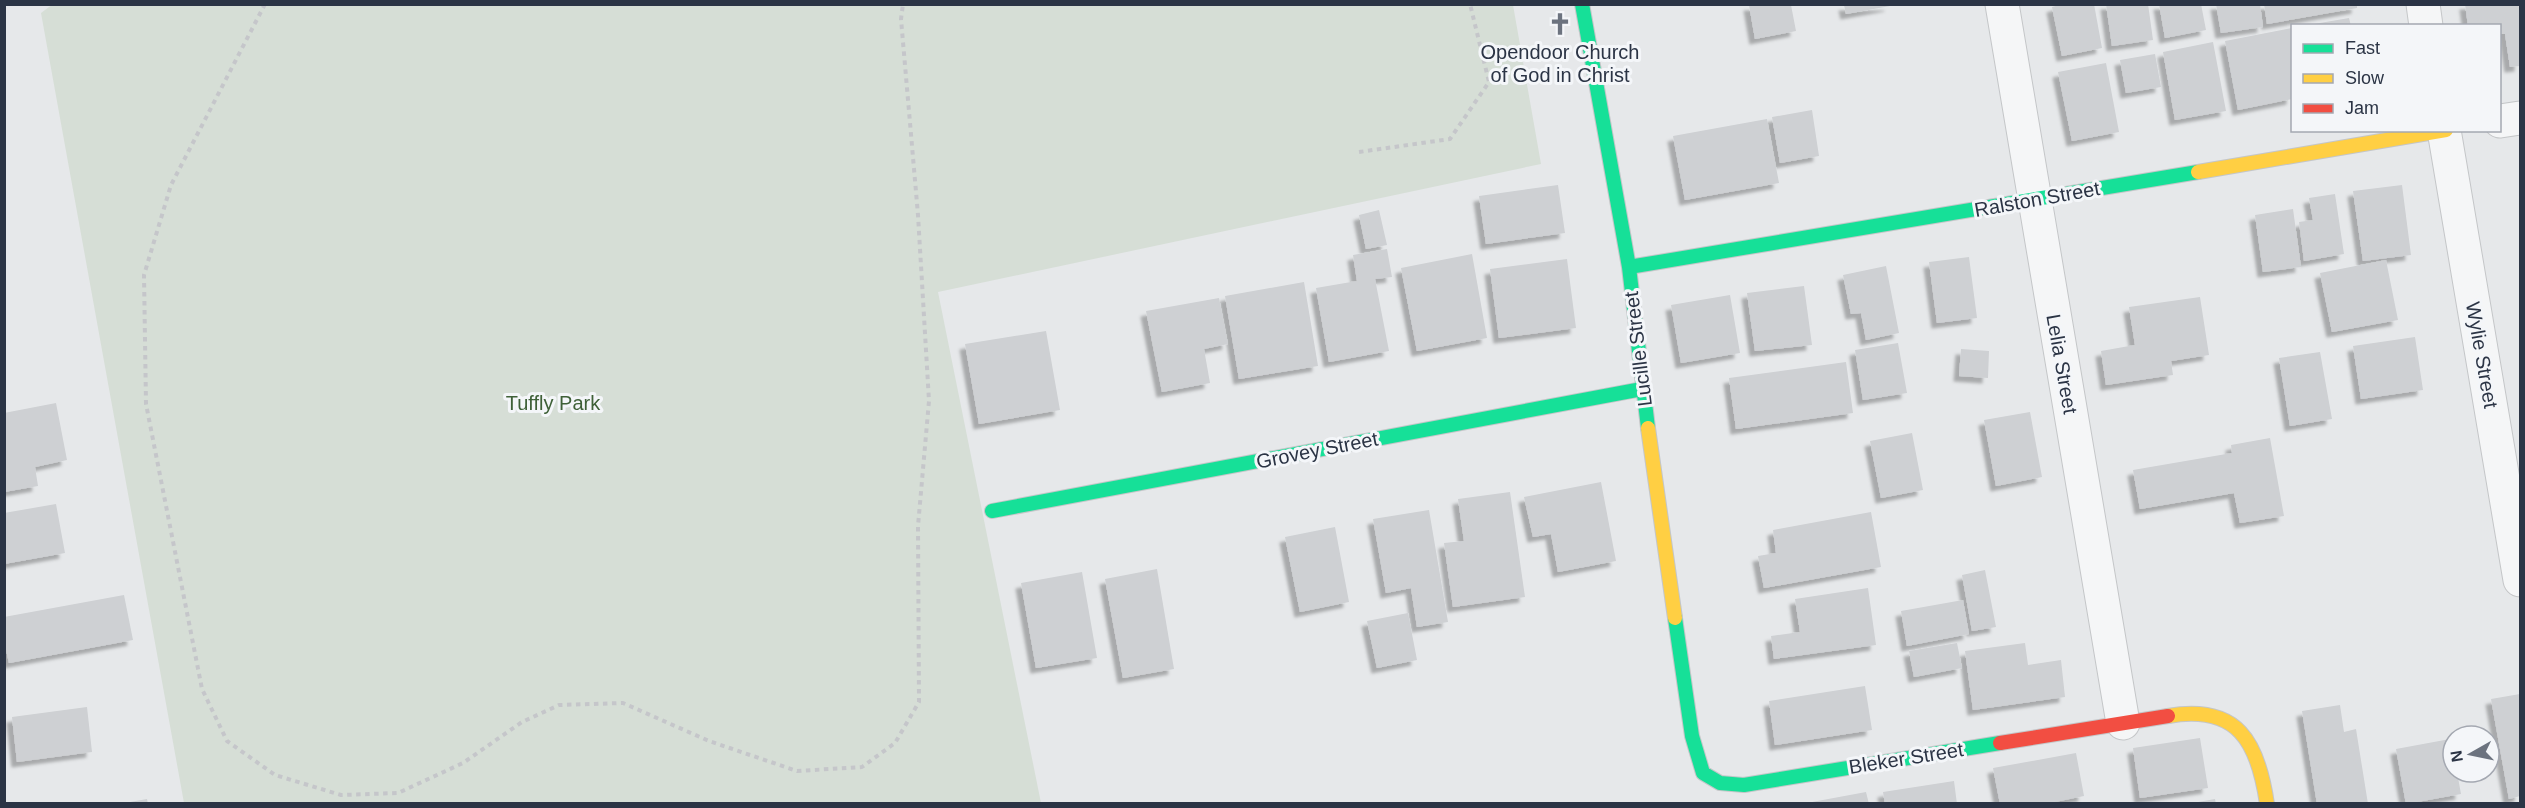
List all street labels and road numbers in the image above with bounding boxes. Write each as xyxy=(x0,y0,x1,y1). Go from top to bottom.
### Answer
street label: Ralston Street xyxy=(1973,177,2102,221)
street label: Lucille Street xyxy=(1620,290,1656,408)
street label: Wylie Street xyxy=(2462,300,2502,410)
street label: Lelia Street xyxy=(2042,312,2082,416)
street label: Grovey Street xyxy=(1254,427,1380,473)
street label: Bleker Street xyxy=(1847,738,1965,778)

